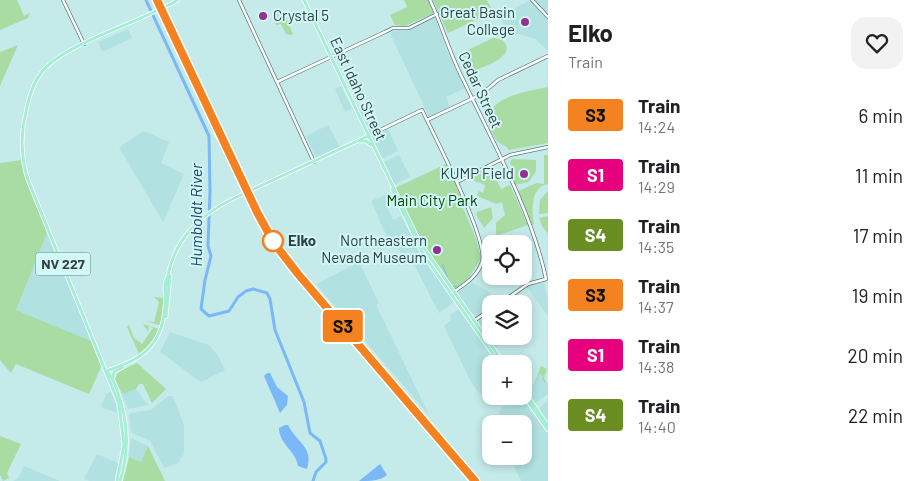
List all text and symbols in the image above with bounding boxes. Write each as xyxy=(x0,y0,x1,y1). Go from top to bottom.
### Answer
place label: Great Basin College xyxy=(440,3,515,38)
place label: Crystal 5 xyxy=(273,6,329,24)
marker: Crystal 5 xyxy=(257,10,269,22)
marker: Great Basin College xyxy=(519,16,531,28)
button: heart xyxy=(851,17,903,69)
text: Elko xyxy=(568,18,613,47)
street label: East Idaho Street xyxy=(327,34,391,143)
street label: Cedar Street xyxy=(455,48,506,131)
text: Train xyxy=(568,52,603,71)
text: Train xyxy=(638,94,680,117)
text: S3 xyxy=(585,104,606,126)
text: 6 min xyxy=(859,104,903,127)
text: 14:24 xyxy=(638,117,675,136)
text: Train xyxy=(638,154,680,177)
water label: Humboldt River xyxy=(186,162,205,267)
place label: KUMP Field xyxy=(441,164,514,182)
text: S1 xyxy=(587,164,604,186)
text: 11 min xyxy=(855,164,903,187)
marker: KUMP Field xyxy=(518,168,530,180)
text: 14:29 xyxy=(638,177,675,196)
park label: Main City Park xyxy=(386,191,478,209)
text: Train xyxy=(638,214,680,237)
text: S4 xyxy=(585,224,606,246)
text: 17 min xyxy=(853,224,903,247)
marker: Elko xyxy=(262,230,284,252)
place label: Elko xyxy=(288,231,316,249)
place label: Northeastern Nevada Museum xyxy=(321,231,427,266)
map controls xyxy=(482,235,532,465)
button: locate xyxy=(482,235,532,285)
text: 14:35 xyxy=(638,237,674,256)
marker: Northeastern Nevada Museum xyxy=(431,244,443,256)
road number: NV 227 xyxy=(36,252,90,276)
text: Train xyxy=(638,274,680,297)
text: S3 xyxy=(585,284,606,306)
text: 19 min xyxy=(852,284,903,307)
button: layers xyxy=(482,295,532,345)
text: 14:37 xyxy=(638,297,674,316)
line badge: S3 xyxy=(320,310,366,342)
text: S3 xyxy=(333,315,353,337)
text: Train xyxy=(638,334,680,357)
text: S1 xyxy=(587,344,604,366)
text: 20 min xyxy=(847,344,903,367)
button: + xyxy=(482,355,532,405)
text: 14:38 xyxy=(638,357,674,376)
text: Train xyxy=(638,394,680,417)
text: S4 xyxy=(585,404,606,426)
text: 22 min xyxy=(848,404,903,427)
button: − xyxy=(482,415,532,465)
text: 14:40 xyxy=(638,417,676,436)

